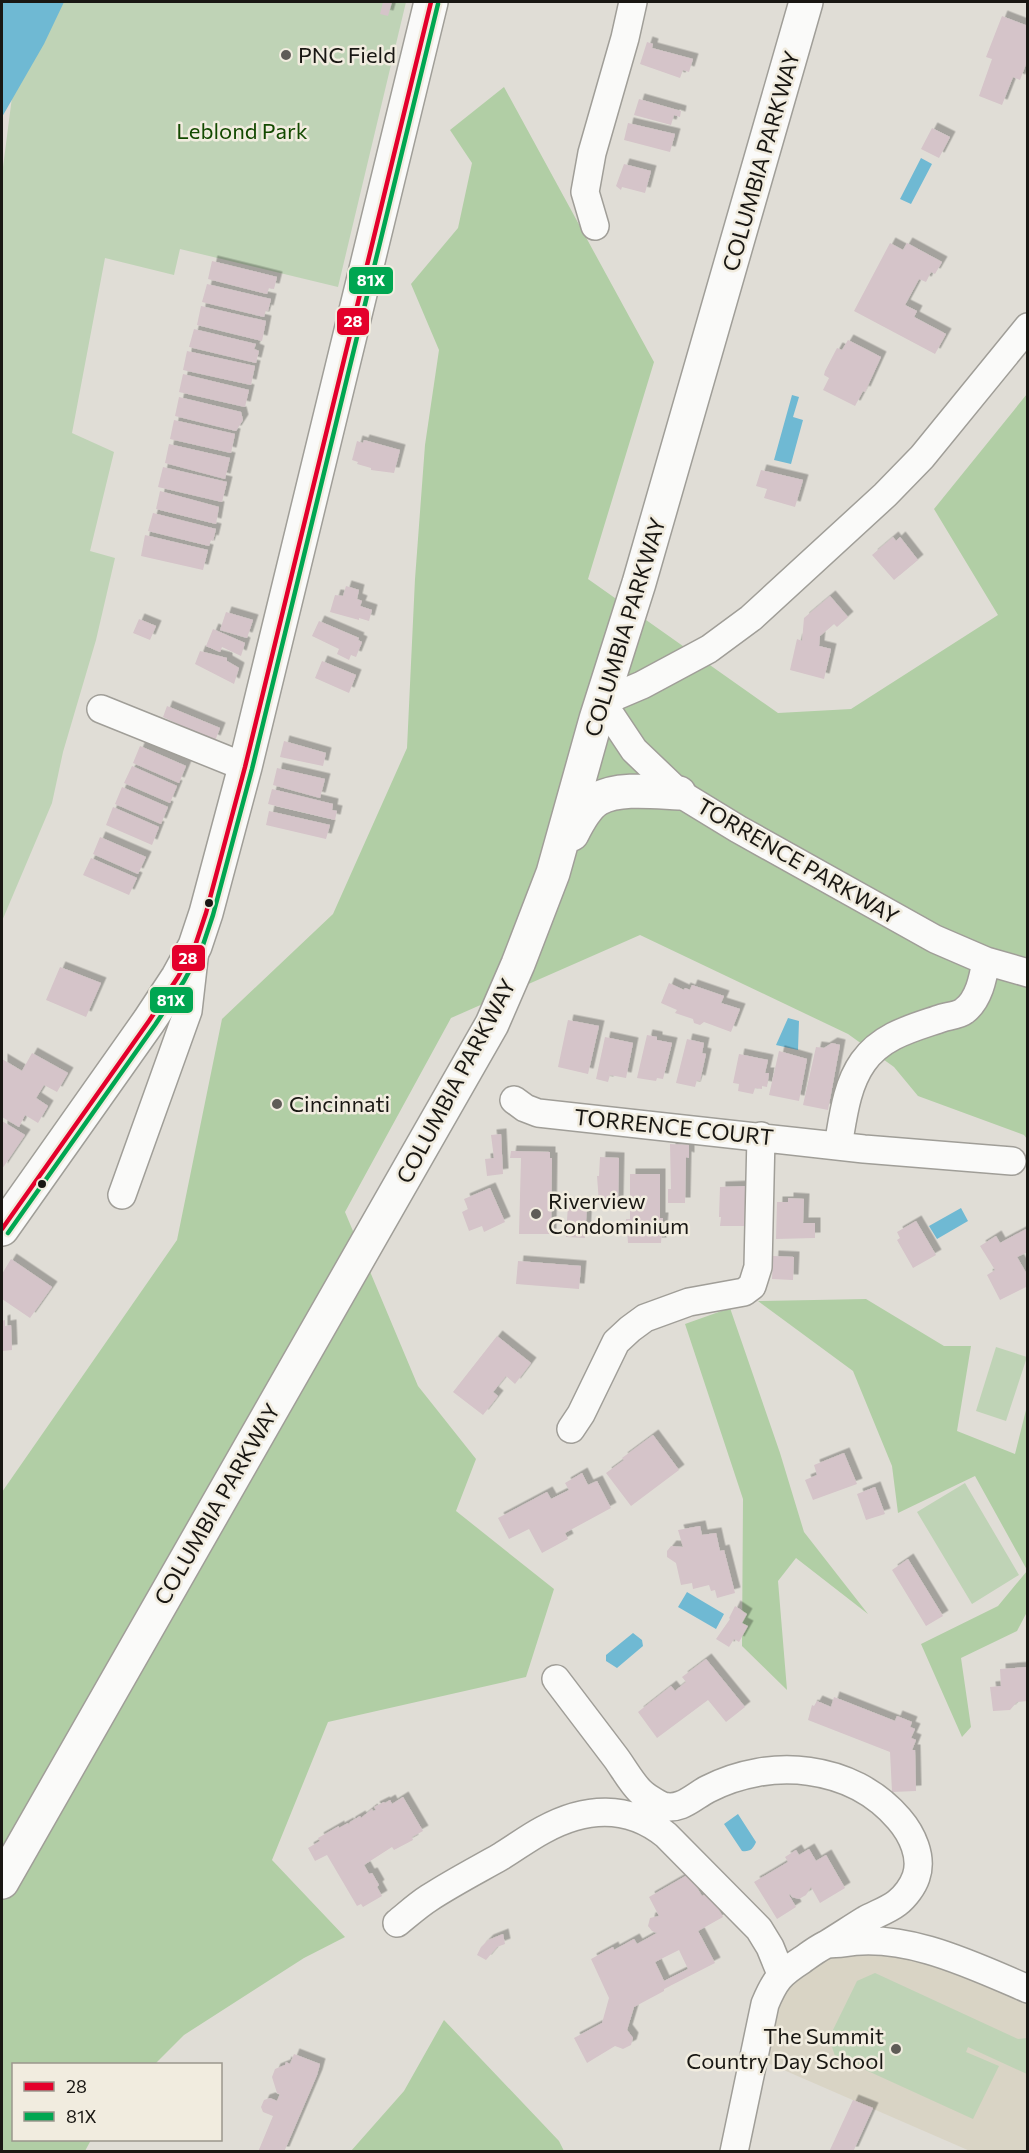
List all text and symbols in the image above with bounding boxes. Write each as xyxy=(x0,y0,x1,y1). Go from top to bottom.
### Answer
place label: PNC Field xyxy=(298,41,396,68)
marker: PNC Field xyxy=(279,48,293,62)
street label: COLUMBIA PARKWAY xyxy=(716,48,805,274)
park label: Leblond Park xyxy=(176,117,308,144)
line badge: 81X xyxy=(348,266,394,295)
text: 81X xyxy=(357,270,385,289)
line badge: 28 xyxy=(336,307,370,336)
text: 28 xyxy=(344,311,363,330)
street label: COLUMBIA PARKWAY xyxy=(578,514,671,740)
street label: TORRENCE PARKWAY xyxy=(693,792,904,929)
unlabelled marker xyxy=(203,897,215,909)
line badge: 28 xyxy=(171,944,206,972)
text: 28 xyxy=(179,948,198,967)
street label: COLUMBIA PARKWAY xyxy=(390,974,521,1188)
line badge: 81X xyxy=(149,986,194,1014)
text: 81X xyxy=(157,990,185,1009)
place label: Cincinnati xyxy=(289,1090,390,1117)
marker: Cincinnati xyxy=(270,1097,284,1111)
street label: TORRENCE COURT xyxy=(573,1103,775,1150)
unlabelled marker xyxy=(36,1178,48,1190)
place label: Riverview Condominium xyxy=(548,1187,689,1239)
marker: Riverview Condominium xyxy=(529,1207,543,1221)
street label: COLUMBIA PARKWAY xyxy=(148,1398,285,1609)
place label: The Summit Country Day School xyxy=(686,2022,884,2074)
marker: The Summit Country Day School xyxy=(889,2042,903,2056)
legend xyxy=(12,2063,222,2141)
text: 28 xyxy=(66,2075,87,2097)
text: 81X xyxy=(66,2105,97,2127)

